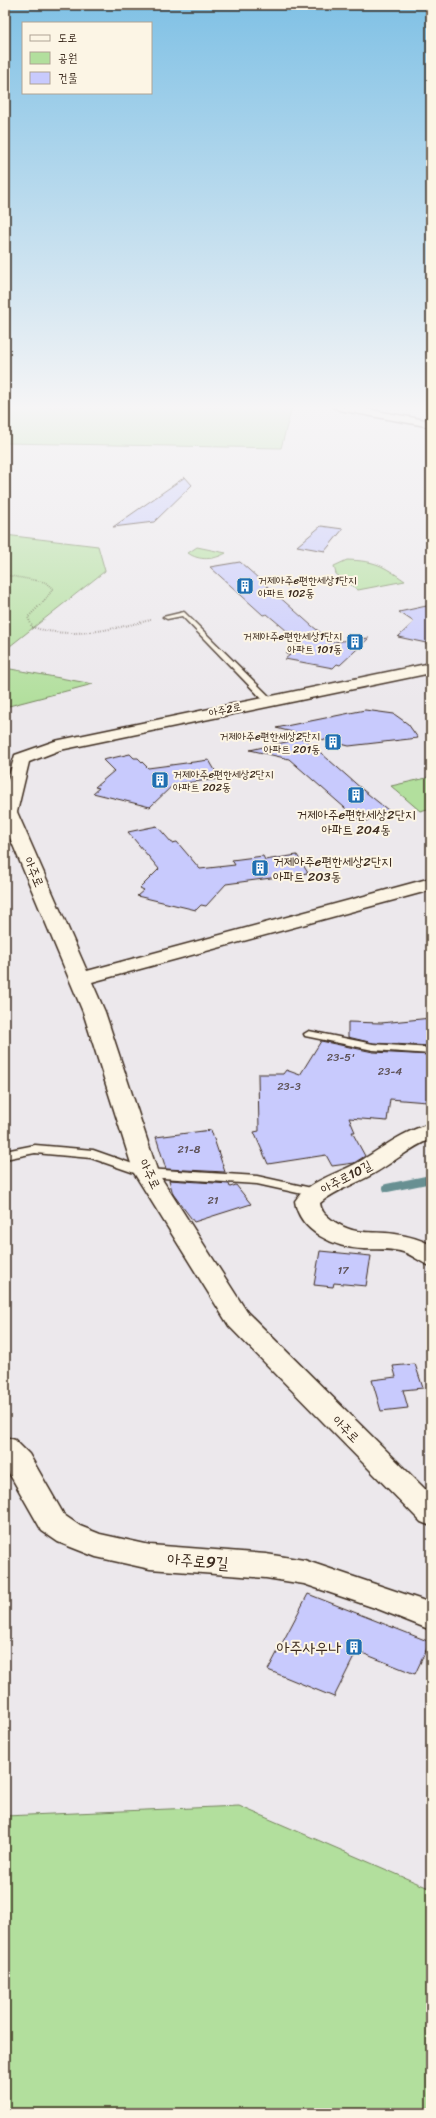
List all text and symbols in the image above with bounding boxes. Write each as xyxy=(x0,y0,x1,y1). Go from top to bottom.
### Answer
legend xyxy=(22,22,152,94)
text: 도로 xyxy=(58,27,77,49)
text: 공원 xyxy=(58,47,77,69)
text: 건물 xyxy=(58,67,78,89)
place label: 거제아주e편한세상1단지 아파트 102동 xyxy=(258,571,357,603)
building icon: 거제아주e편한세상1단지 아파트 102동 xyxy=(235,576,255,596)
place label: 거제아주e편한세상1단지 아파트 101동 xyxy=(243,627,342,659)
building icon: 거제아주e편한세상1단지 아파트 101동 xyxy=(345,632,365,652)
street label: 아주2로 xyxy=(207,697,243,723)
place label: 거제아주e편한세상2단지 아파트 201동 xyxy=(219,727,320,759)
building icon: 거제아주e편한세상2단지 아파트 201동 xyxy=(323,732,343,752)
place label: 거제아주e편한세상2단지 아파트 202동 xyxy=(173,765,274,797)
building icon: 거제아주e편한세상2단지 아파트 202동 xyxy=(150,770,170,790)
building icon: 거제아주e편한세상2단지 아파트 204동 xyxy=(346,785,366,805)
place label: 거제아주e편한세상2단지 아파트 204동 xyxy=(297,803,415,841)
place label: 거제아주e편한세상2단지 아파트 203동 xyxy=(273,850,392,888)
street label: 아주로 xyxy=(17,853,51,891)
building icon: 거제아주e편한세상2단지 아파트 203동 xyxy=(250,858,270,878)
house number: 23-5' xyxy=(327,1048,355,1067)
house number: 23-4 xyxy=(378,1062,402,1081)
house number: 23-3 xyxy=(277,1077,301,1096)
house number: 21-8 xyxy=(178,1140,201,1159)
street label: 아주로10길 xyxy=(316,1154,376,1200)
street label: 아주로 xyxy=(133,1155,167,1193)
house number: 21 xyxy=(207,1191,219,1210)
house number: 17 xyxy=(338,1261,349,1280)
street label: 아주로 xyxy=(327,1410,365,1448)
street label: 아주로9길 xyxy=(166,1544,230,1578)
place label: 아주사우나 xyxy=(277,1633,341,1662)
building icon: 아주사우나 xyxy=(344,1637,364,1657)

